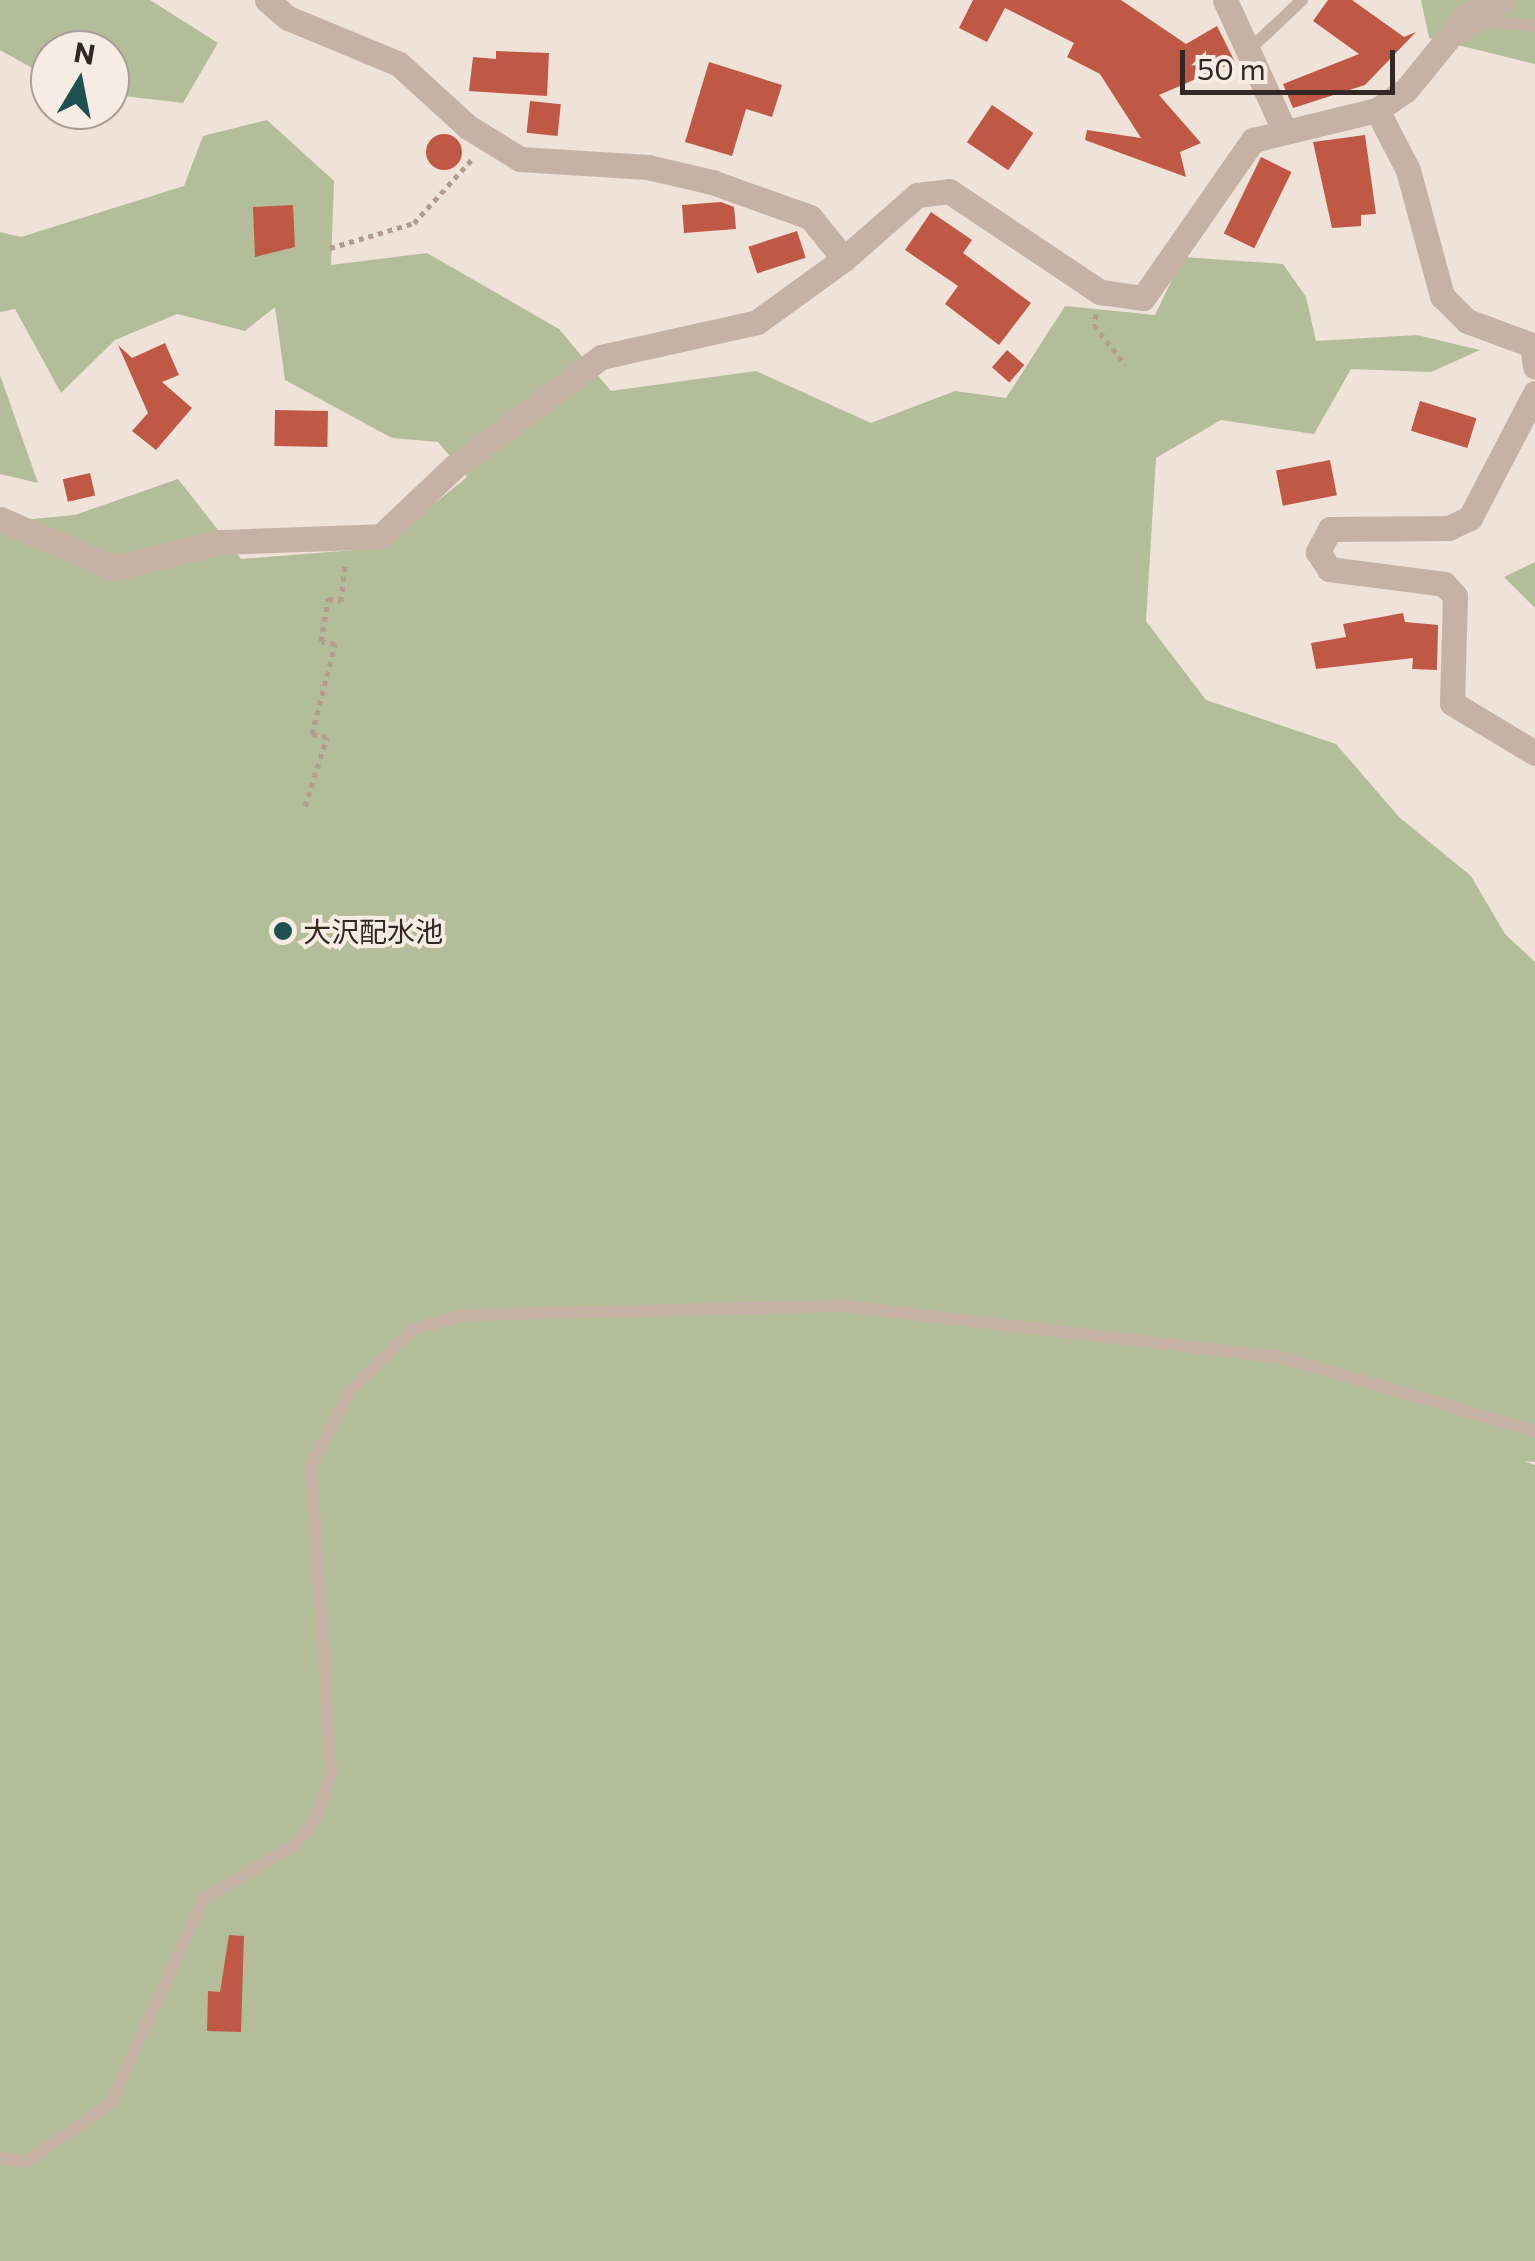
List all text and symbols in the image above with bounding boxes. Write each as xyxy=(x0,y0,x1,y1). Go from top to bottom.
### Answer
north arrow xyxy=(30,30,130,130)
scale bar xyxy=(1185,30,1400,92)
text: N xyxy=(72,34,98,71)
text: 50 m xyxy=(1197,49,1266,86)
place label: 大沢配水池 xyxy=(303,914,443,948)
marker: 大沢配水池 xyxy=(272,920,294,942)

